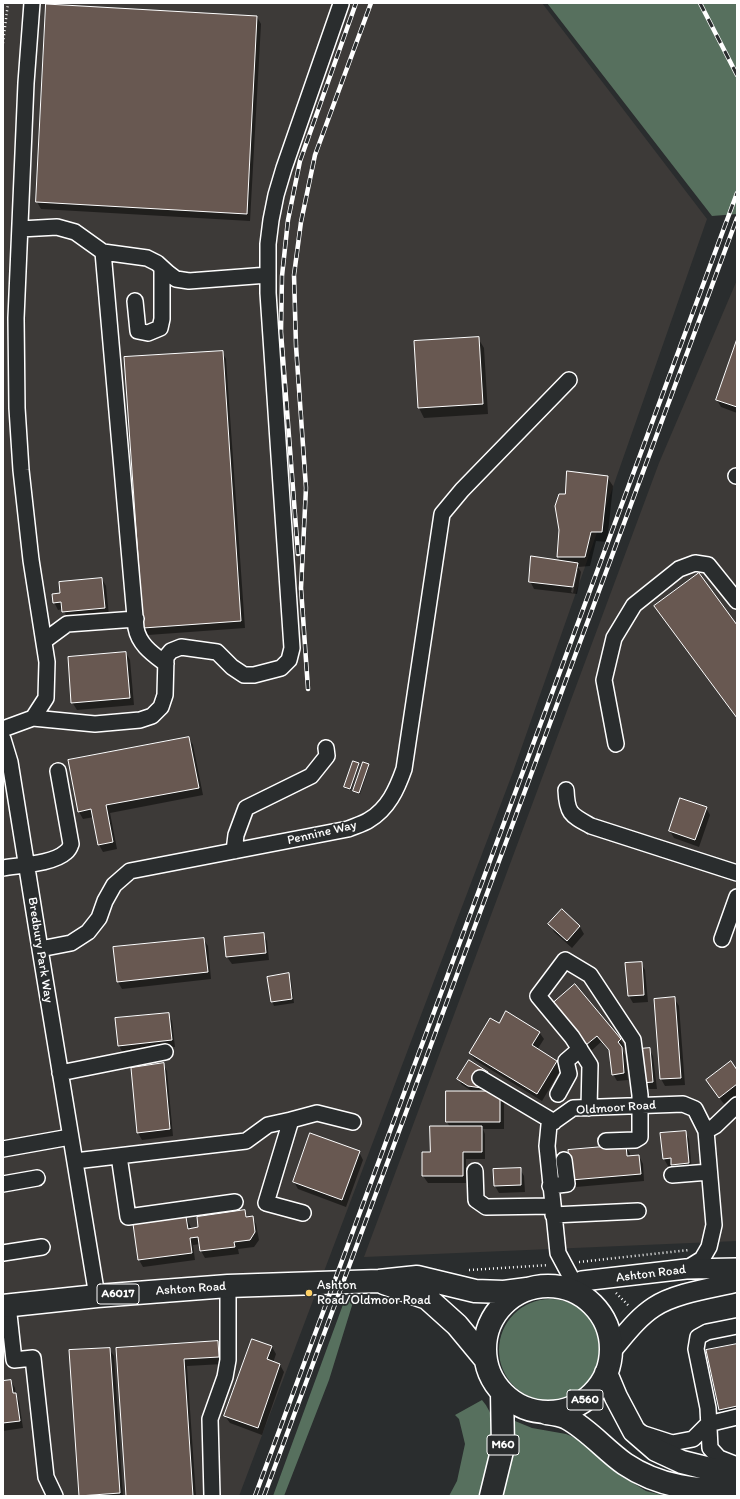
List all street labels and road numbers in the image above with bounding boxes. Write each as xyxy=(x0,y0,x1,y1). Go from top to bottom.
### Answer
street label: Pennine Way xyxy=(286,817,358,849)
street label: Bredbury Park Way xyxy=(24,896,56,1004)
street label: Oldmoor Road xyxy=(575,1097,657,1119)
street label: Ashton Road xyxy=(615,1262,687,1286)
street label: Ashton Road xyxy=(155,1279,227,1299)
road number: A6017 xyxy=(97,1284,139,1304)
road number: A560 xyxy=(567,1390,603,1410)
road number: M60 xyxy=(487,1435,519,1455)

